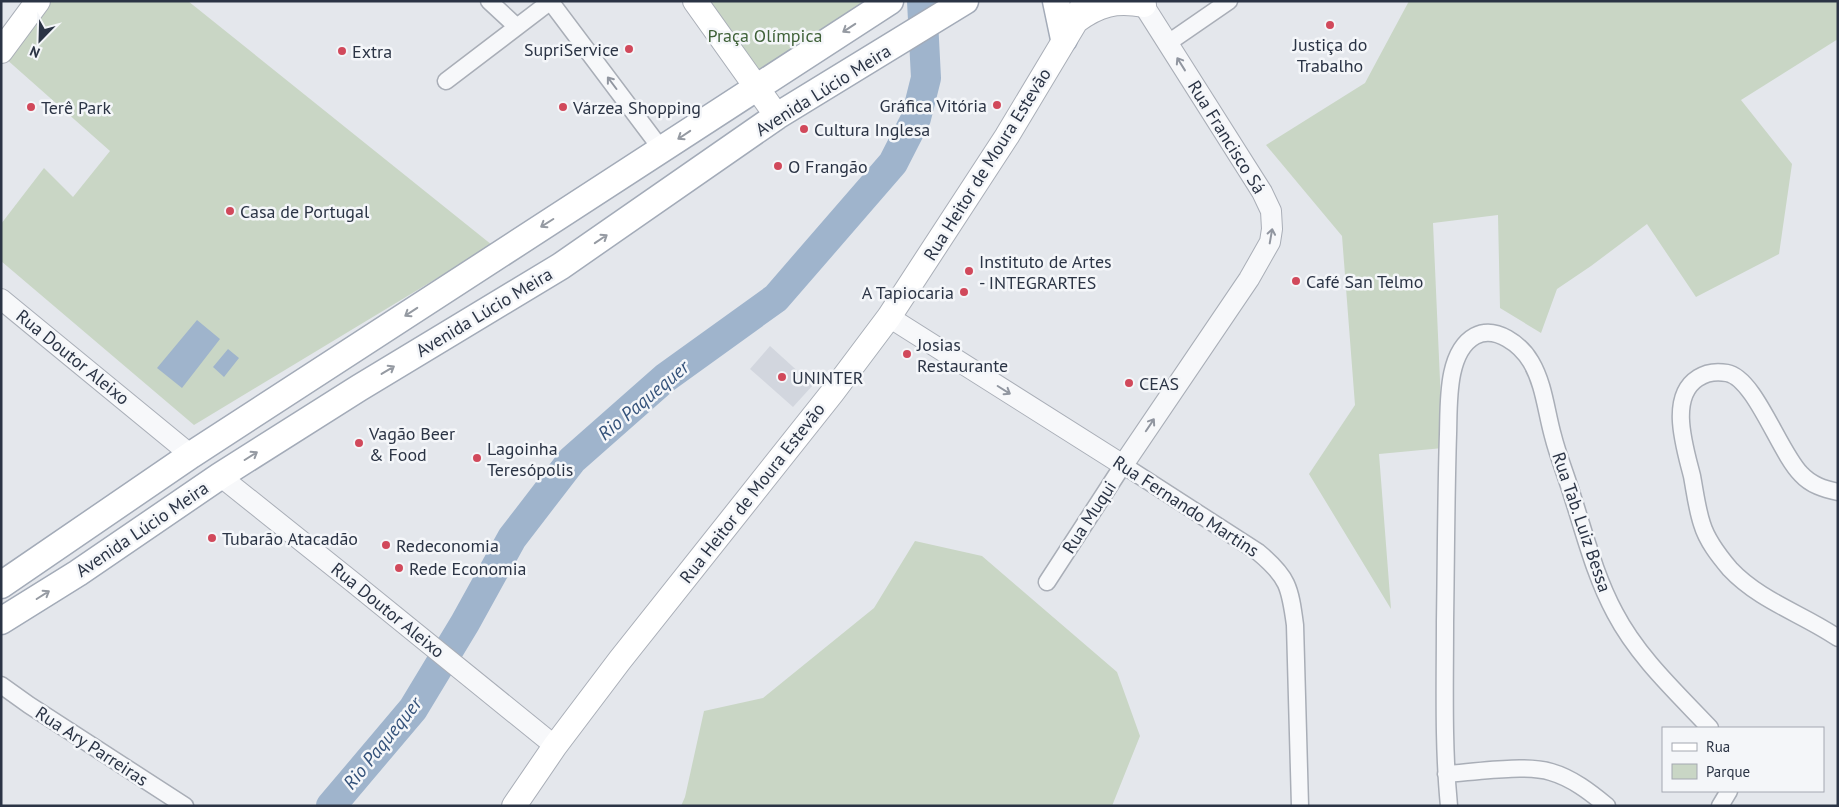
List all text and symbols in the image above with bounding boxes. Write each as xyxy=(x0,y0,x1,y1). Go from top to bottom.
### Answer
north arrow xyxy=(15,15,65,65)
marker: Justiça do Trabalho xyxy=(1324,19,1336,31)
one-way arrow xyxy=(843,23,857,33)
park label: Praça Olímpica xyxy=(708,24,822,47)
place label: Justiça do Trabalho xyxy=(1292,33,1367,77)
place label: SupriService xyxy=(524,38,619,61)
street label: Avenida Lúcio Meira xyxy=(751,39,895,141)
place label: Extra xyxy=(352,40,392,63)
text: N xyxy=(27,42,43,62)
marker: SupriService xyxy=(623,43,635,55)
marker: Extra xyxy=(336,45,348,57)
one-way arrow xyxy=(1176,58,1186,72)
street label: Rua Heitor de Moura Estevão xyxy=(918,63,1056,265)
street label: Rua Francisco Sá xyxy=(1183,76,1271,198)
one-way arrow xyxy=(606,77,617,90)
place label: Gráfica Vitória xyxy=(879,94,987,117)
place label: Terê Park xyxy=(41,96,111,119)
place label: Várzea Shopping xyxy=(572,96,701,119)
marker: Gráfica Vitória xyxy=(991,99,1003,111)
marker: Terê Park xyxy=(25,101,37,113)
marker: Várzea Shopping xyxy=(557,101,569,113)
place label: Cultura Inglesa xyxy=(814,118,930,141)
marker: Cultura Inglesa xyxy=(798,123,810,135)
one-way arrow xyxy=(677,130,691,140)
place label: O Frangão xyxy=(788,155,868,178)
marker: O Frangão xyxy=(772,160,784,172)
place label: Casa de Portugal xyxy=(240,200,370,223)
marker: Casa de Portugal xyxy=(224,205,236,217)
one-way arrow xyxy=(541,219,555,229)
one-way arrow xyxy=(1266,229,1276,245)
one-way arrow xyxy=(594,234,608,244)
place label: Instituto de Artes - INTEGRARTES xyxy=(979,250,1112,294)
street label: Avenida Lúcio Meira xyxy=(412,262,556,362)
marker: Instituto de Artes - INTEGRARTES xyxy=(963,265,975,277)
place label: Café San Telmo xyxy=(1306,270,1423,293)
marker: Café San Telmo xyxy=(1290,275,1302,287)
place label: A Tapiocaria xyxy=(862,281,954,304)
marker: A Tapiocaria xyxy=(958,286,970,298)
street label: Rua Doutor Aleixo xyxy=(12,304,134,410)
one-way arrow xyxy=(404,307,418,317)
place label: Josias Restaurante xyxy=(916,333,1008,377)
marker: Josias Restaurante xyxy=(901,348,913,360)
water label: Rio Paquequer xyxy=(593,354,695,445)
one-way arrow xyxy=(381,364,395,374)
place label: UNINTER xyxy=(792,366,864,389)
marker: UNINTER xyxy=(776,371,788,383)
place label: CEAS xyxy=(1139,372,1179,395)
marker: CEAS xyxy=(1123,377,1135,389)
one-way arrow xyxy=(997,385,1011,395)
street label: Rua Heitor de Moura Estevão xyxy=(674,398,830,588)
one-way arrow xyxy=(1145,418,1155,432)
place label: Vagão Beer & Food xyxy=(368,422,455,466)
marker: Vagão Beer & Food xyxy=(353,437,365,449)
place label: Lagoinha Teresópolis xyxy=(487,437,573,481)
street label: Rua Tab. Luiz Bessa xyxy=(1547,449,1617,595)
street label: Rua Fernando Martins xyxy=(1109,450,1263,562)
one-way arrow xyxy=(243,451,257,461)
marker: Lagoinha Teresópolis xyxy=(471,452,483,464)
street label: Avenida Lúcio Meira xyxy=(71,476,213,582)
street label: Rua Muqui xyxy=(1057,476,1121,558)
place label: Tubarão Atacadão xyxy=(222,527,358,550)
marker: Tubarão Atacadão xyxy=(206,532,218,544)
place label: Redeconomia xyxy=(396,534,499,557)
marker: Redeconomia xyxy=(380,539,392,551)
street label: Rua Doutor Aleixo xyxy=(327,557,449,663)
place label: Rede Economia xyxy=(409,557,527,580)
marker: Rede Economia xyxy=(393,562,405,574)
one-way arrow xyxy=(35,589,49,599)
water label: Rio Paquequer xyxy=(338,691,428,794)
street label: Rua Ary Parreiras xyxy=(31,701,153,791)
legend xyxy=(1662,727,1824,792)
text: Rua xyxy=(1706,737,1730,756)
text: Parque xyxy=(1706,762,1750,781)

